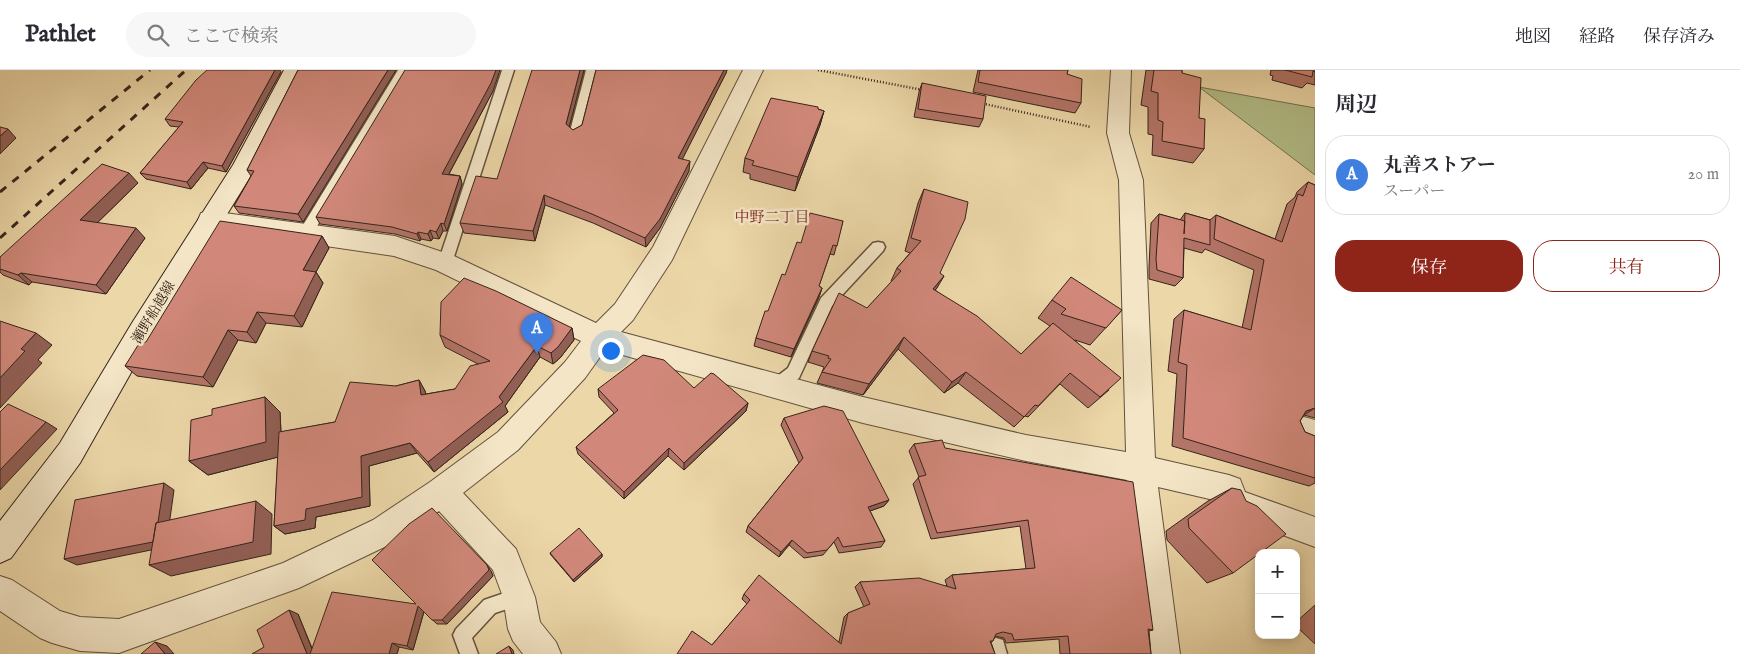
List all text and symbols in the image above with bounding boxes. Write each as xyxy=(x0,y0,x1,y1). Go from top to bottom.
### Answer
search box xyxy=(126,12,476,57)
text: Pathlet xyxy=(25,19,96,50)
icon: search xyxy=(144,21,172,49)
text: ここで検索 xyxy=(184,25,279,49)
text: 地図 xyxy=(1515,26,1551,49)
text: 経路 xyxy=(1579,26,1615,49)
text: 保存済み xyxy=(1643,26,1715,49)
text: 周辺 xyxy=(1335,92,1377,119)
text: 丸善ストアー xyxy=(1383,154,1496,178)
text: A xyxy=(1347,165,1357,185)
text: 20 m xyxy=(1688,165,1719,185)
text: スーパー xyxy=(1383,182,1445,202)
district label: 中野二丁目 xyxy=(734,208,810,227)
button: 保存 xyxy=(1335,240,1523,292)
button: 共有 xyxy=(1533,240,1720,292)
street label: 瀬野船越線 xyxy=(128,278,180,347)
pin: A xyxy=(521,313,553,354)
your location xyxy=(598,338,624,364)
map controls xyxy=(1255,549,1300,639)
button: + xyxy=(1255,549,1300,594)
button: − xyxy=(1255,594,1300,639)

